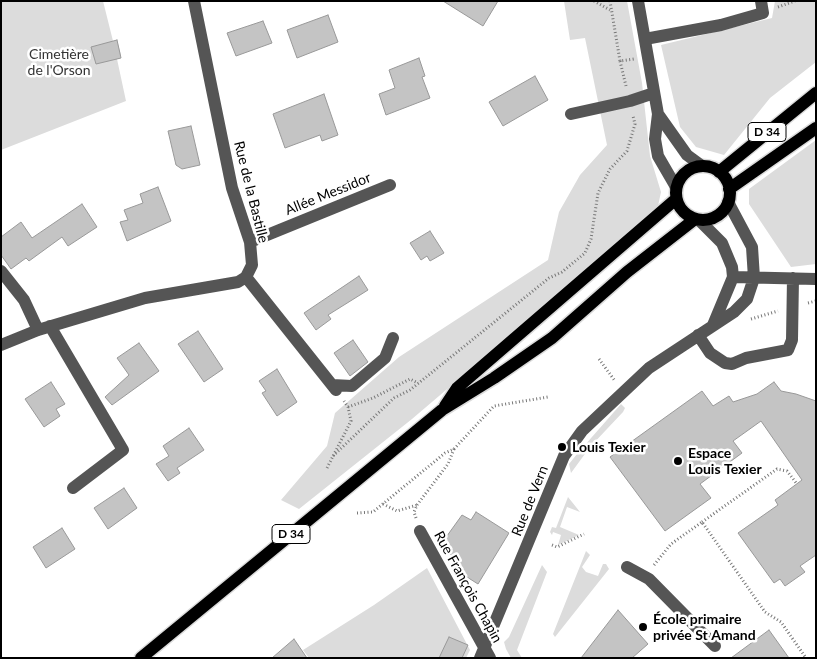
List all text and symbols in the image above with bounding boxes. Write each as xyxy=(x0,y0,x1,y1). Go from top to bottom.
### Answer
park label: Cimetière de l'Orson xyxy=(28,46,90,78)
road number: D 34 xyxy=(748,122,786,142)
street label: Rue de la Bastille xyxy=(230,139,272,245)
street label: Allée Messidor xyxy=(283,169,373,219)
place label: Louis Texier xyxy=(572,439,646,455)
marker: Louis Texier xyxy=(556,441,568,453)
place label: Espace Louis Texier xyxy=(688,445,762,478)
marker: Espace Louis Texier xyxy=(672,455,684,467)
street label: Rue de Vern xyxy=(508,463,552,539)
road number: D 34 xyxy=(272,524,310,544)
street label: Rue François Chapin xyxy=(430,528,506,646)
place label: École primaire privée St Amand xyxy=(653,611,756,644)
marker: École primaire privée St Amand xyxy=(637,621,649,633)

